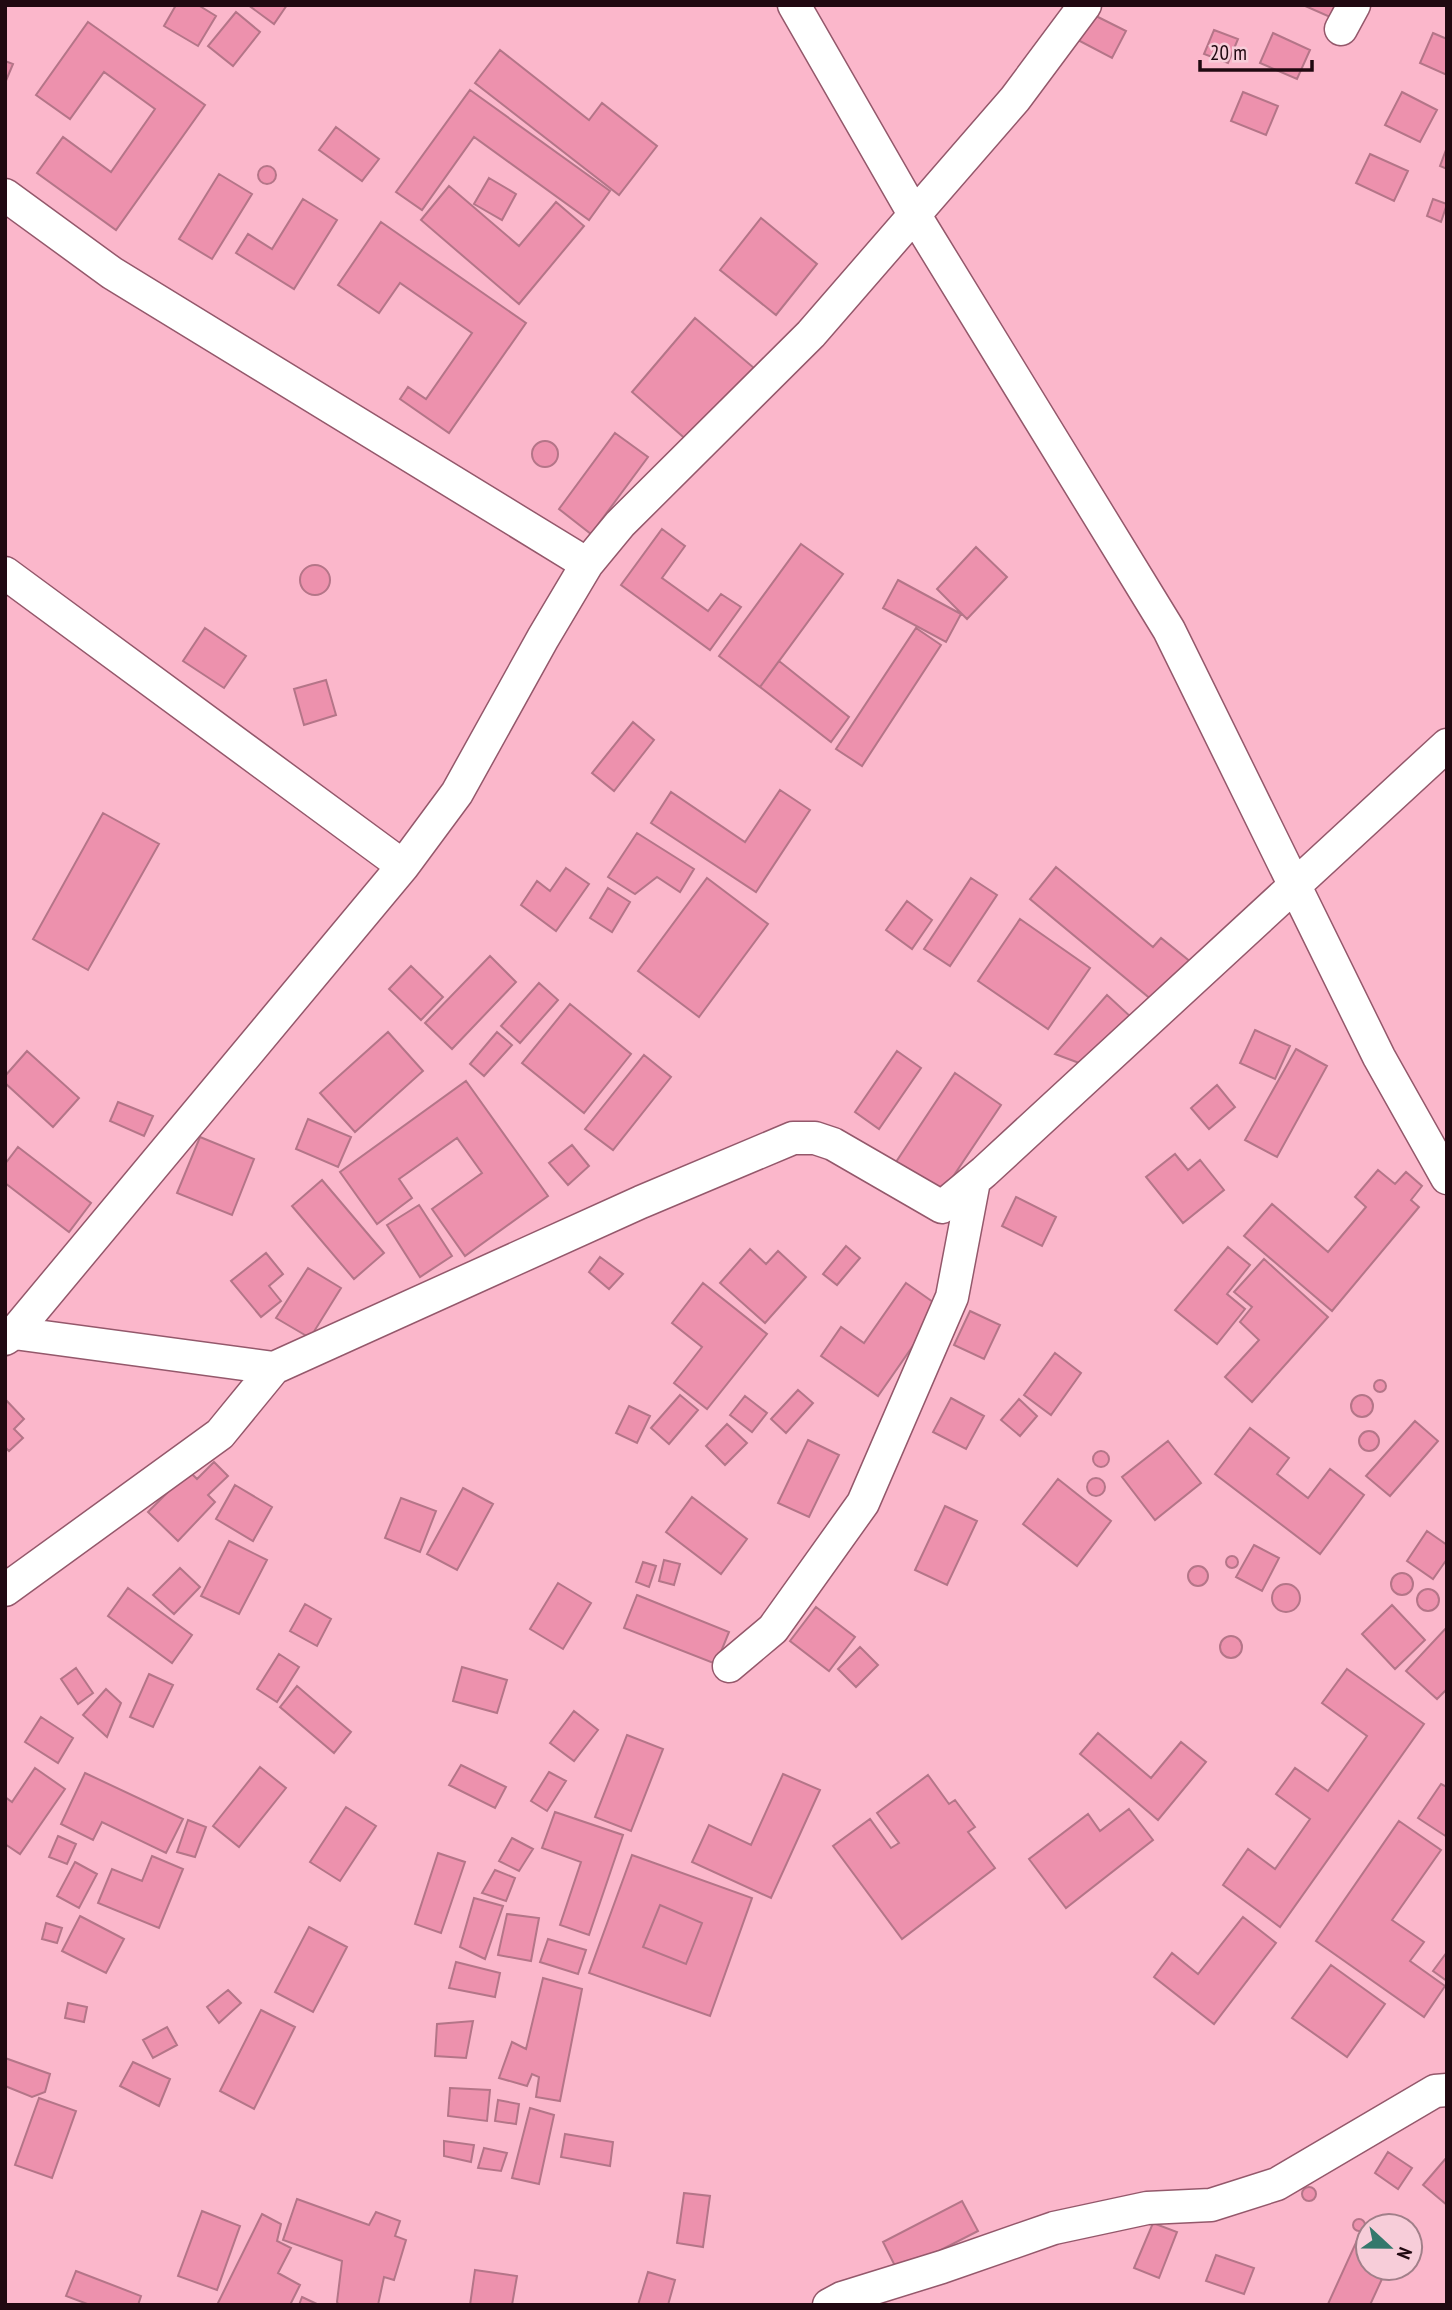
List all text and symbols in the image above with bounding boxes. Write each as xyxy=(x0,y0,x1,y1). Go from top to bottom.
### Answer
scale bar xyxy=(1200,28,1312,72)
text: 20 m xyxy=(1210,39,1247,66)
north arrow xyxy=(1354,2212,1424,2282)
text: N xyxy=(1392,2244,1418,2263)

